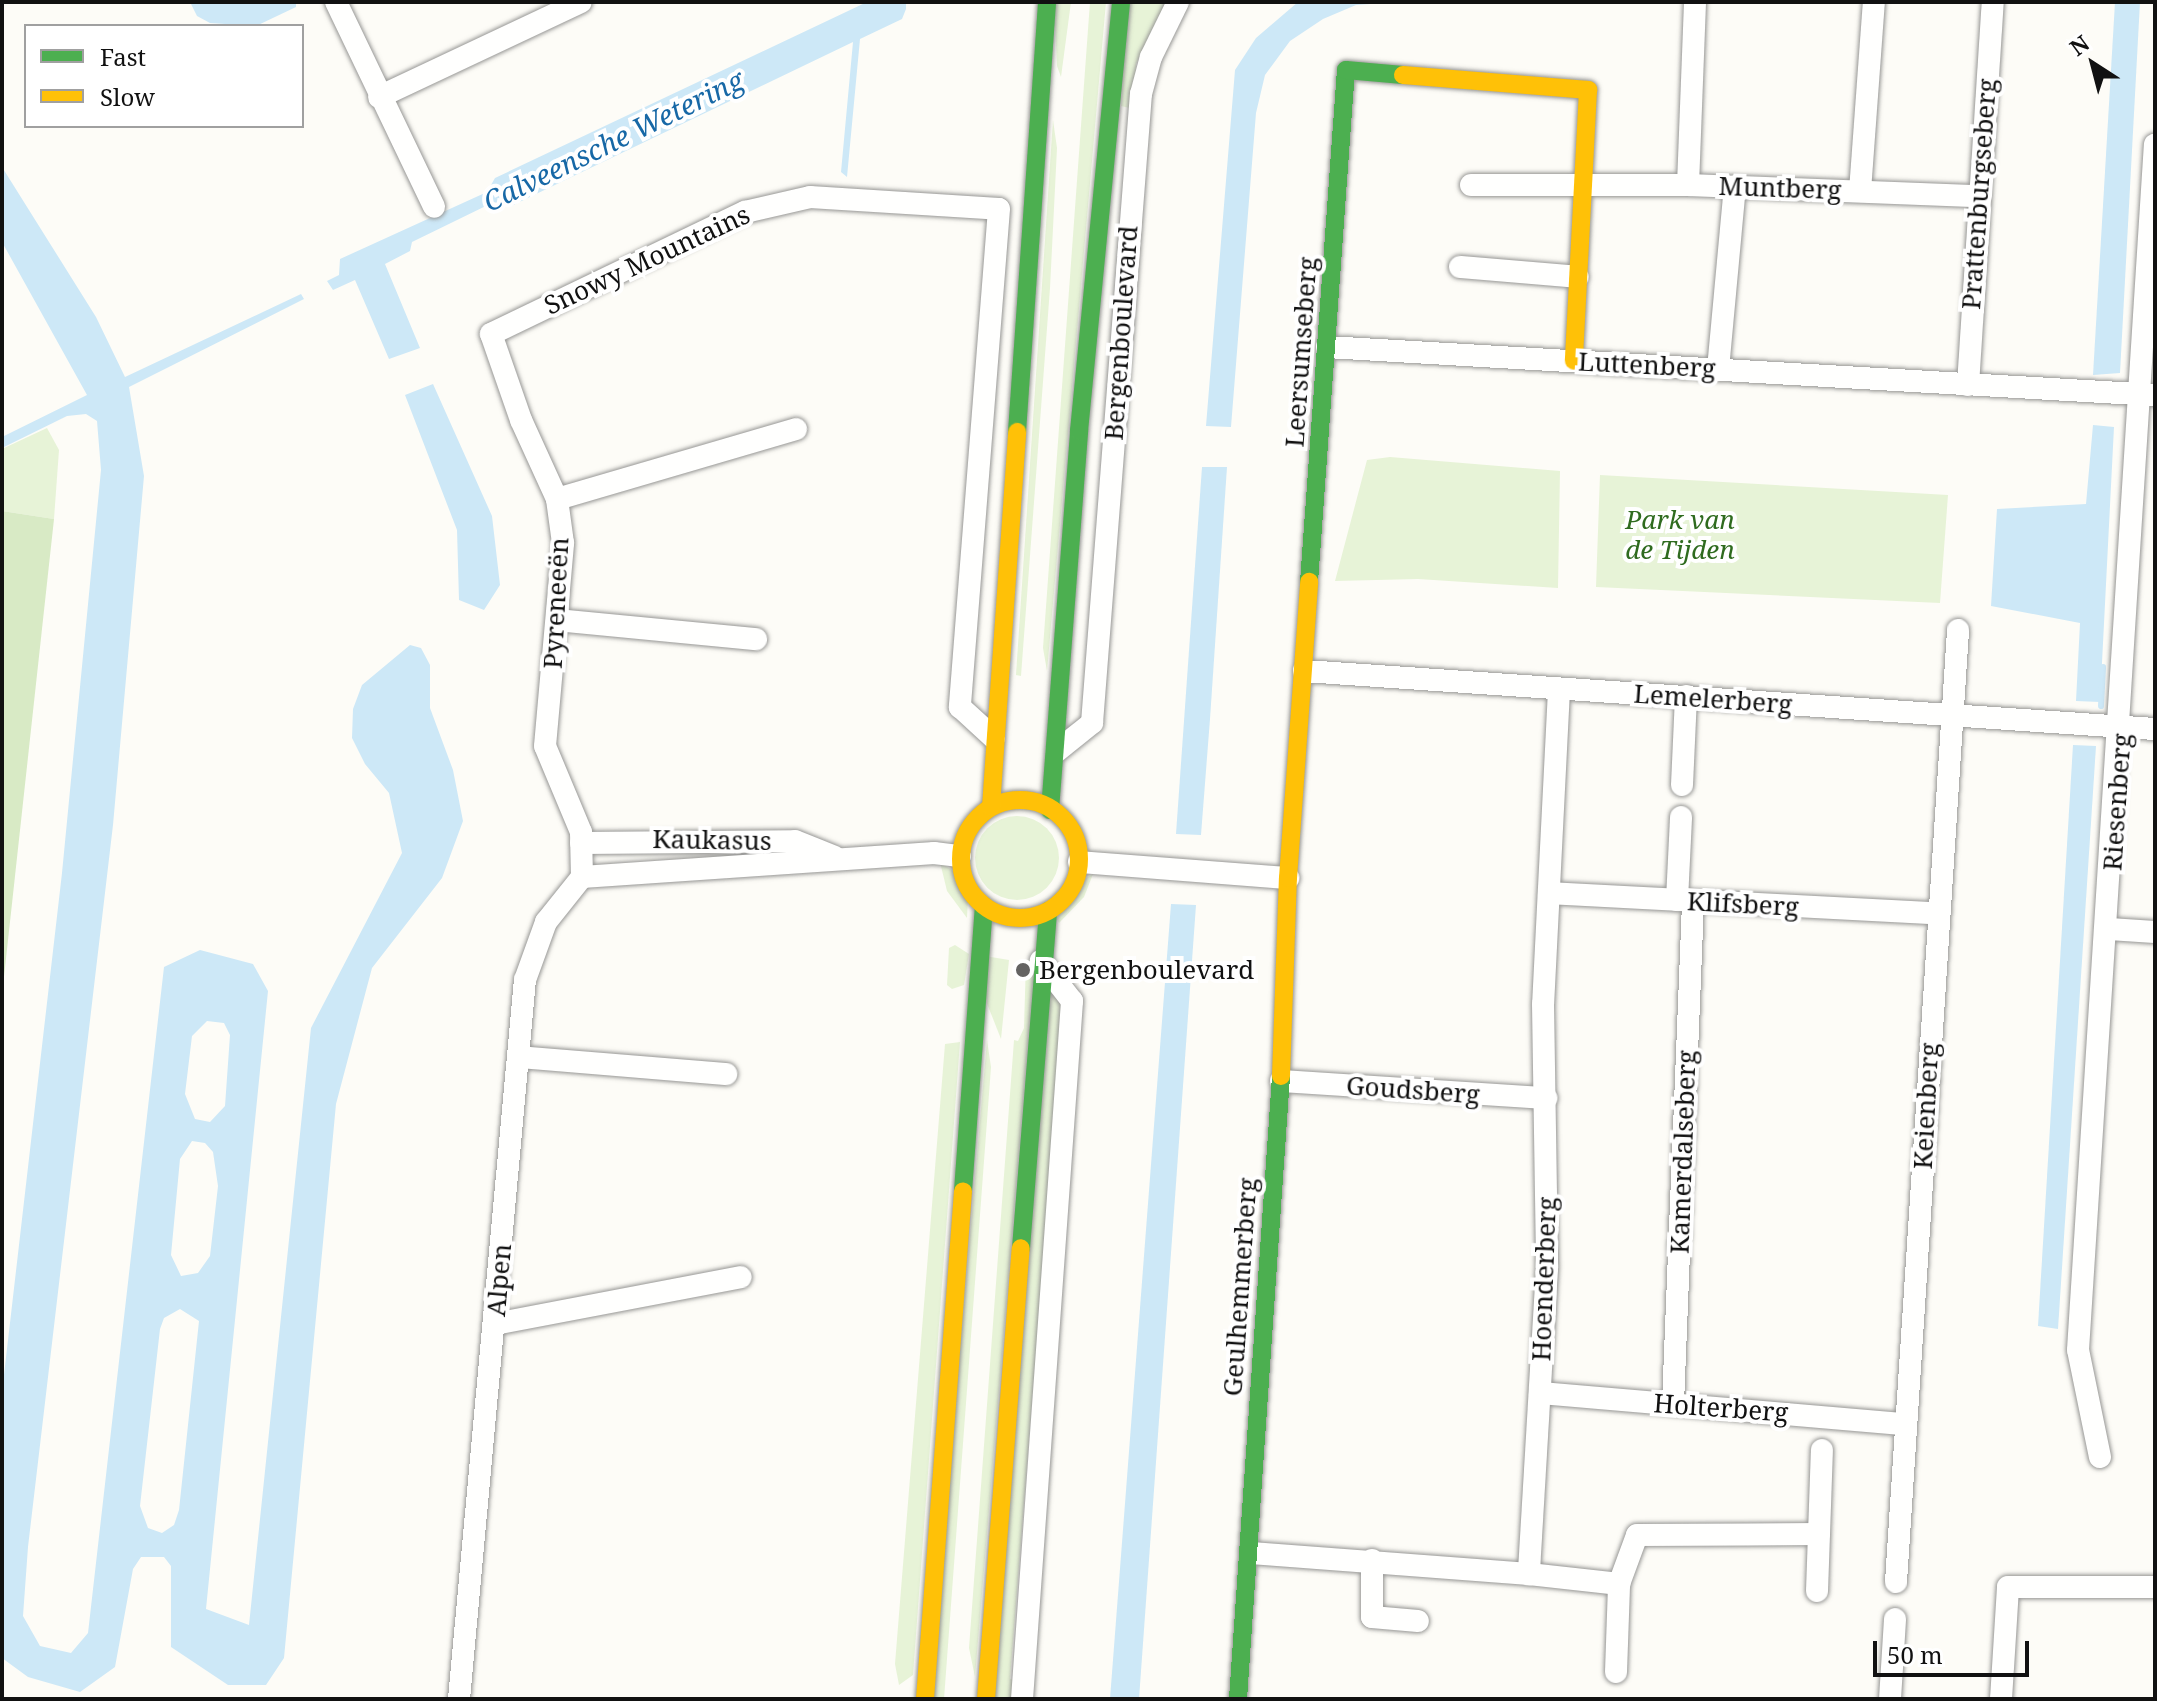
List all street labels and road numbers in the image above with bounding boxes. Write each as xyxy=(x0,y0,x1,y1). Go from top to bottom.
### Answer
street label: Prattenburgseberg xyxy=(1955,77,2003,311)
street label: Muntberg xyxy=(1718,170,1842,206)
street label: Snowy Mountains xyxy=(539,199,755,321)
street label: Bergenboulevard xyxy=(1098,225,1144,441)
street label: Leersumseberg xyxy=(1279,256,1323,448)
street label: Luttenberg xyxy=(1577,346,1717,384)
street label: Pyreneeën xyxy=(537,536,575,670)
street label: Lemelerberg xyxy=(1633,678,1793,720)
street label: Riesenberg xyxy=(2097,732,2137,872)
street label: Kaukasus xyxy=(652,823,772,857)
street label: Klifsberg xyxy=(1686,885,1800,923)
street label: Keienberg xyxy=(1907,1042,1945,1170)
street label: Kamerdalseberg xyxy=(1664,1050,1702,1254)
street label: Goudsberg xyxy=(1345,1070,1481,1110)
street label: Geulhemmerberg xyxy=(1217,1177,1263,1397)
street label: Hoenderberg xyxy=(1526,1196,1562,1362)
street label: Alpen xyxy=(480,1242,518,1318)
street label: Holterberg xyxy=(1653,1388,1789,1428)

